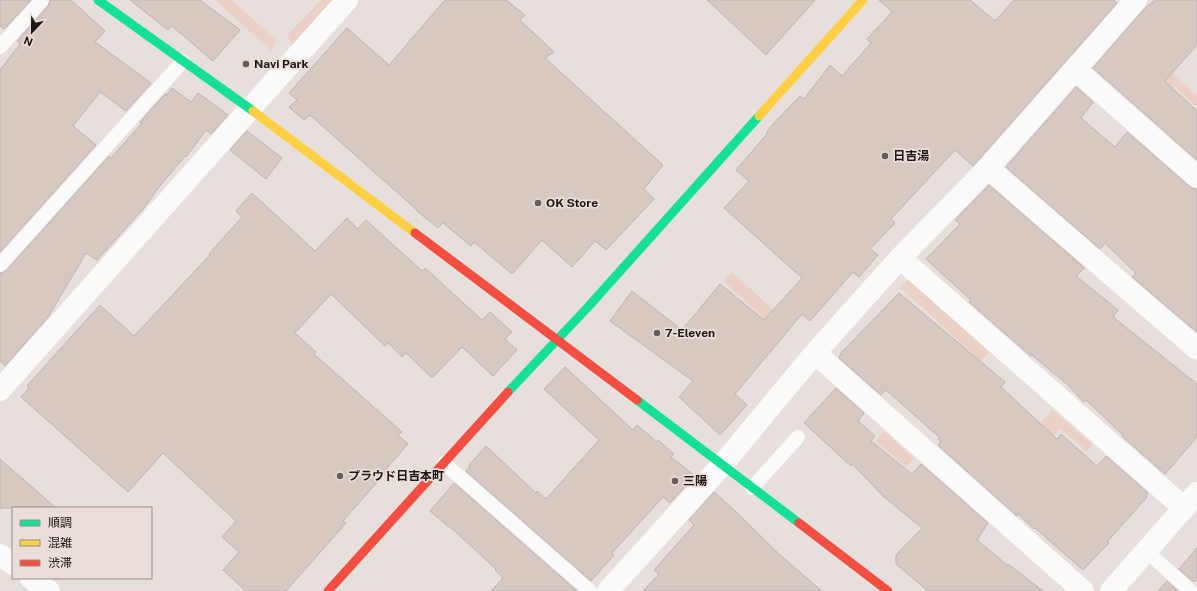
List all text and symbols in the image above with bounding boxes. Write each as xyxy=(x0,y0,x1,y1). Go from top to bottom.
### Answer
north arrow xyxy=(12,12,52,52)
text: N xyxy=(22,34,34,48)
place label: Navi Park xyxy=(254,57,309,71)
marker: Navi Park xyxy=(241,59,251,69)
place label: 日吉湯 xyxy=(893,149,929,163)
marker: 日吉湯 xyxy=(880,151,890,161)
place label: OK Store xyxy=(546,196,598,210)
marker: OK Store xyxy=(533,198,543,208)
place label: 7-Eleven xyxy=(665,326,715,340)
marker: 7-Eleven xyxy=(652,328,662,338)
place label: プラウド日吉本町 xyxy=(348,469,444,483)
marker: プラウド日吉本町 xyxy=(335,471,345,481)
place label: 三陽 xyxy=(683,474,707,488)
marker: 三陽 xyxy=(670,476,680,486)
legend xyxy=(12,507,152,579)
text: 順調 xyxy=(48,516,72,530)
text: 混雑 xyxy=(48,536,72,550)
text: 渋滞 xyxy=(48,556,72,570)

